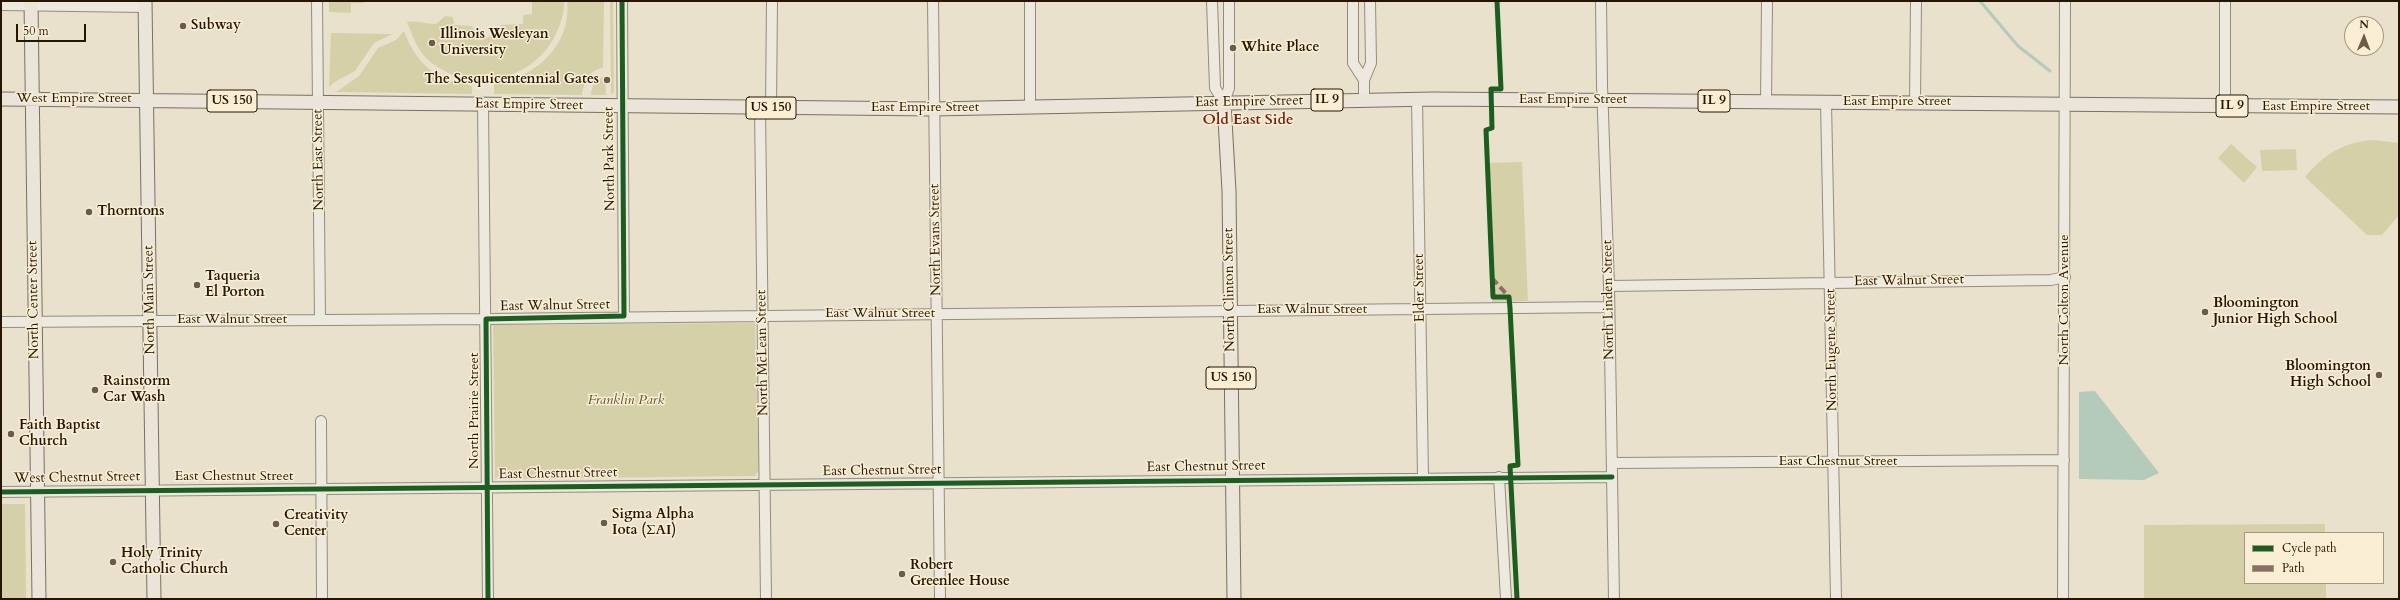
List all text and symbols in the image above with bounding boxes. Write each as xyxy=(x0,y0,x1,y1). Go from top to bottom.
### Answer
scale bar xyxy=(18,16,88,42)
north arrow xyxy=(2344,16,2384,56)
text: N xyxy=(2359,17,2369,32)
place label: Subway xyxy=(191,18,241,34)
marker: Subway xyxy=(178,21,188,31)
text: 50 m xyxy=(23,23,49,39)
place label: Illinois Wesleyan University xyxy=(440,27,549,60)
marker: Illinois Wesleyan University xyxy=(427,38,437,48)
place label: White Place xyxy=(1241,40,1320,56)
marker: White Place xyxy=(1228,43,1238,53)
place label: The Sesquicentennial Gates xyxy=(424,72,599,88)
marker: The Sesquicentennial Gates xyxy=(602,75,612,85)
road number: IL 9 xyxy=(1311,89,1343,111)
road number: US 150 xyxy=(207,90,257,112)
road number: IL 9 xyxy=(1698,90,1730,112)
street label: West Empire Street xyxy=(16,91,132,107)
street label: East Empire Street xyxy=(1519,92,1627,108)
street label: East Empire Street xyxy=(1195,93,1303,111)
street label: East Empire Street xyxy=(1843,94,1951,110)
road number: IL 9 xyxy=(2216,95,2248,117)
street label: East Empire Street xyxy=(475,96,583,114)
road number: US 150 xyxy=(746,97,796,119)
street label: East Empire Street xyxy=(2262,99,2370,115)
street label: East Empire Street xyxy=(871,100,979,116)
street label: North Park Street xyxy=(601,106,619,212)
street label: North East Street xyxy=(310,109,328,211)
district label: Old East Side xyxy=(1203,112,1293,130)
street label: North Evans Street xyxy=(927,184,945,296)
place label: Thorntons xyxy=(97,204,165,220)
marker: Thorntons xyxy=(84,207,94,217)
street label: North Clinton Street xyxy=(1221,228,1239,352)
street label: North Colton Avenue xyxy=(2057,234,2073,366)
street label: North Center Street xyxy=(25,240,43,360)
street label: North Linden Street xyxy=(1600,240,1618,360)
street label: North Main Street xyxy=(141,245,159,355)
street label: Elder Street xyxy=(1411,254,1429,322)
place label: Taqueria El Porton xyxy=(205,269,265,302)
street label: East Walnut Street xyxy=(1854,272,1964,290)
marker: Taqueria El Porton xyxy=(192,280,202,290)
street label: North Eugene Street xyxy=(1823,288,1841,412)
street label: North McLean Street xyxy=(753,290,773,416)
place label: Bloomington Junior High School xyxy=(2213,296,2338,328)
street label: East Walnut Street xyxy=(500,297,610,315)
street label: East Walnut Street xyxy=(1257,302,1367,318)
street label: East Walnut Street xyxy=(825,306,935,322)
marker: Bloomington Junior High School xyxy=(2200,307,2210,317)
street label: East Walnut Street xyxy=(177,312,287,328)
street label: North Prairie Street xyxy=(467,353,483,469)
place label: Bloomington High School xyxy=(2285,359,2371,392)
road number: US 150 xyxy=(1206,367,1256,389)
marker: Bloomington High School xyxy=(2374,370,2384,380)
place label: Rainstorm Car Wash xyxy=(103,374,170,406)
marker: Rainstorm Car Wash xyxy=(90,385,100,395)
park label: Franklin Park xyxy=(588,393,664,409)
place label: Faith Baptist Church xyxy=(19,418,100,450)
marker: Faith Baptist Church xyxy=(6,429,16,439)
street label: East Chestnut Street xyxy=(1779,454,1897,470)
street label: East Chestnut Street xyxy=(1146,458,1266,476)
street label: East Chestnut Street xyxy=(822,462,942,480)
street label: East Chestnut Street xyxy=(498,465,618,483)
street label: West Chestnut Street xyxy=(14,469,140,487)
street label: East Chestnut Street xyxy=(175,469,293,485)
place label: Sigma Alpha Iota (ΣΑΙ) xyxy=(612,507,694,540)
place label: Creativity Center xyxy=(284,508,348,540)
marker: Sigma Alpha Iota (ΣΑΙ) xyxy=(599,518,609,528)
marker: Creativity Center xyxy=(271,519,281,529)
legend xyxy=(2244,532,2384,584)
text: Cycle path xyxy=(2282,540,2337,556)
place label: Holy Trinity Catholic Church xyxy=(121,546,228,578)
marker: Holy Trinity Catholic Church xyxy=(108,557,118,567)
place label: Robert Greenlee House xyxy=(910,558,1010,590)
text: Path xyxy=(2282,560,2305,576)
marker: Robert Greenlee House xyxy=(897,569,907,579)

